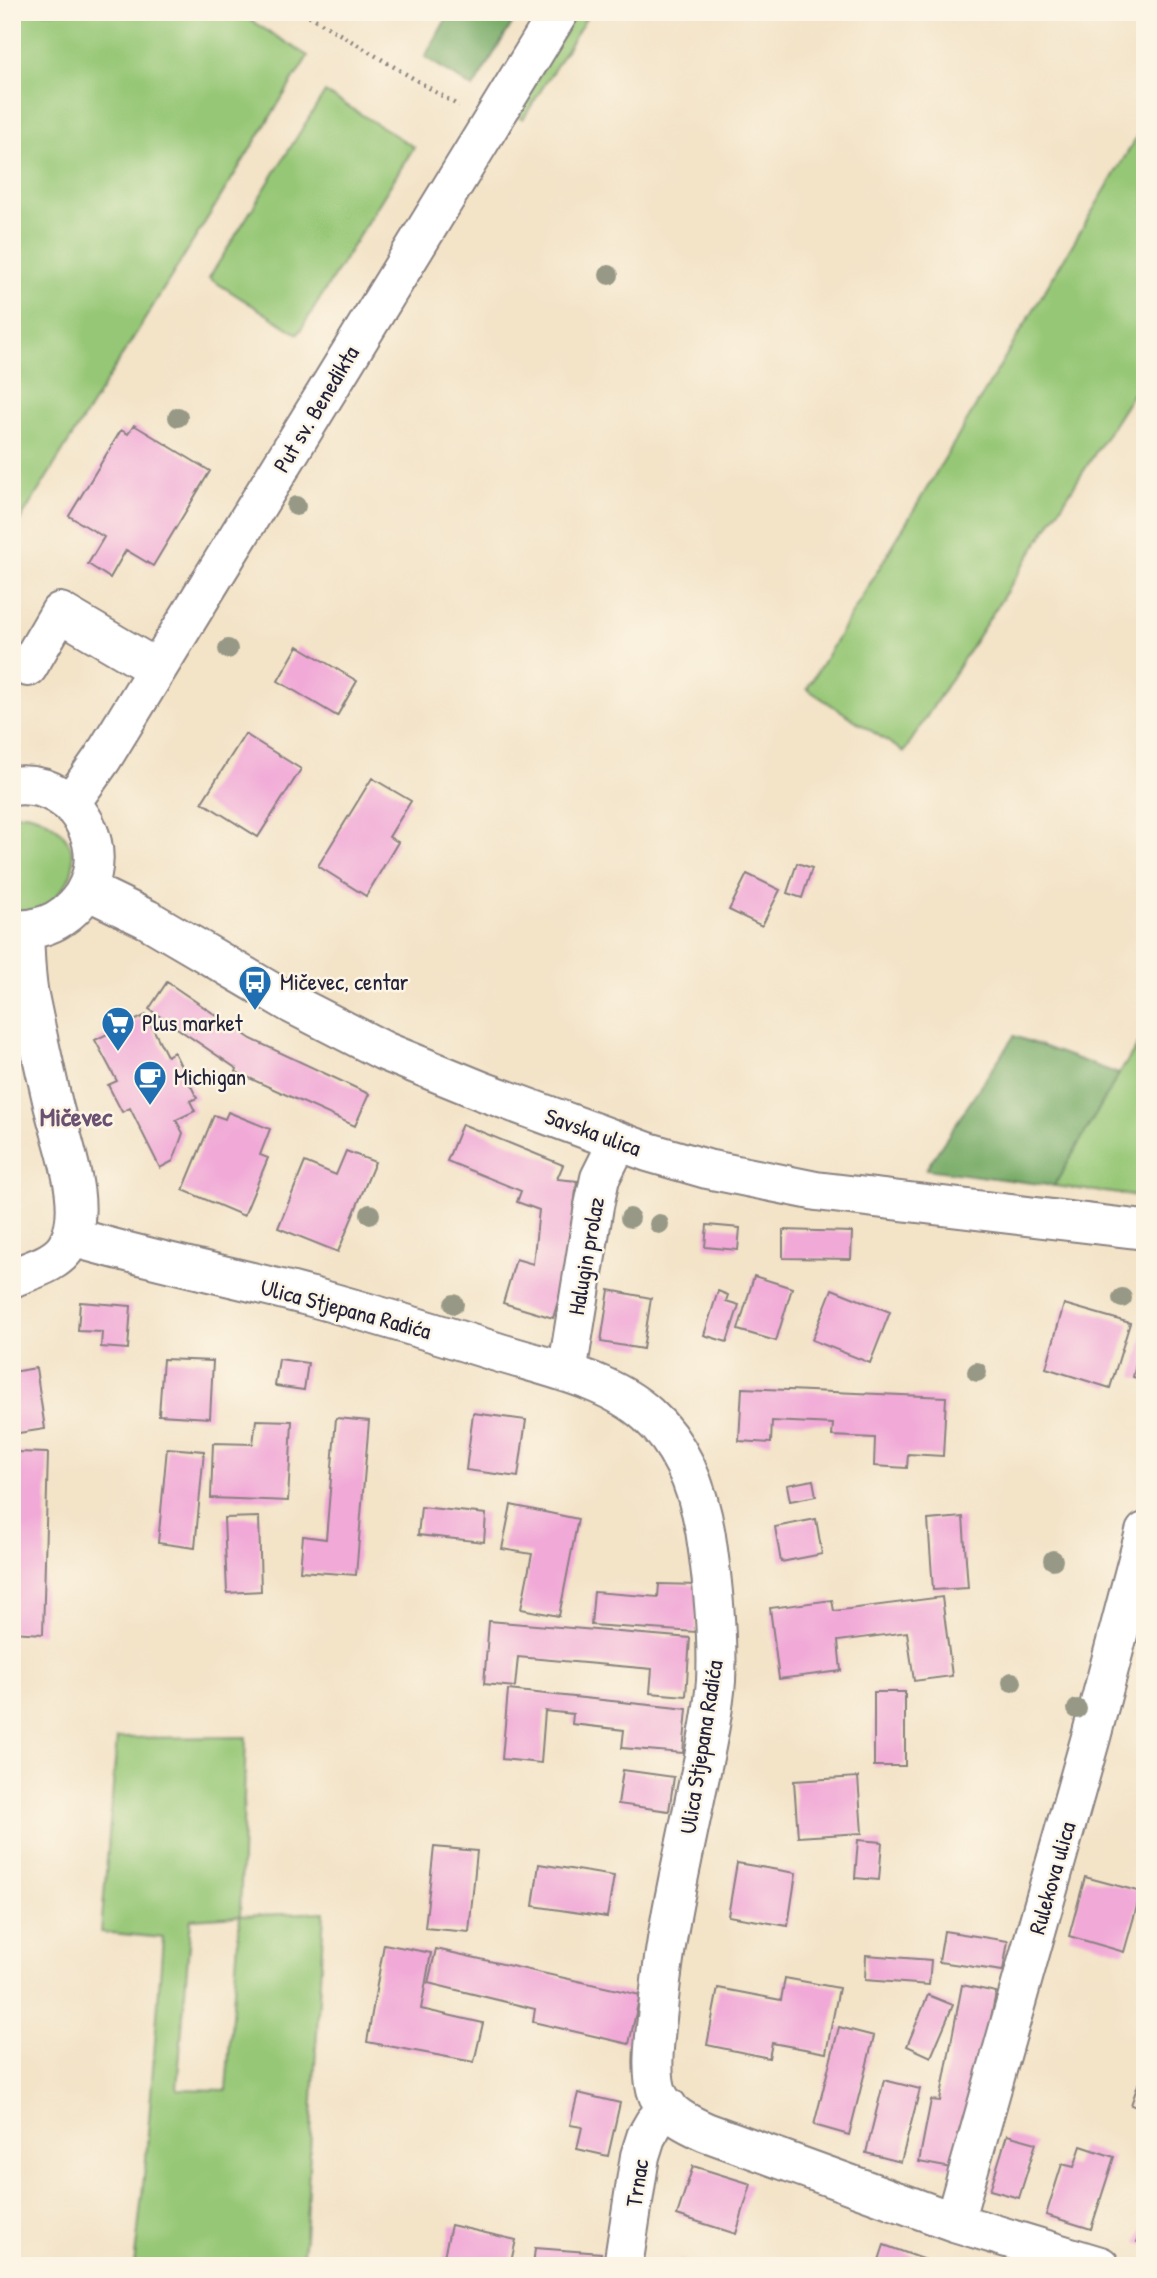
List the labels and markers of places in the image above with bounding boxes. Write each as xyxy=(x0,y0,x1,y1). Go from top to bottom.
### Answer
bus stop icon: Mičevec, centar xyxy=(236,963,274,1012)
place label: Mičevec, centar xyxy=(280,966,409,997)
supermarket icon: Plus market xyxy=(99,1004,137,1053)
place label: Plus market xyxy=(142,1007,244,1038)
cafe icon: Michigan xyxy=(131,1058,169,1107)
place label: Michigan xyxy=(174,1061,246,1092)

